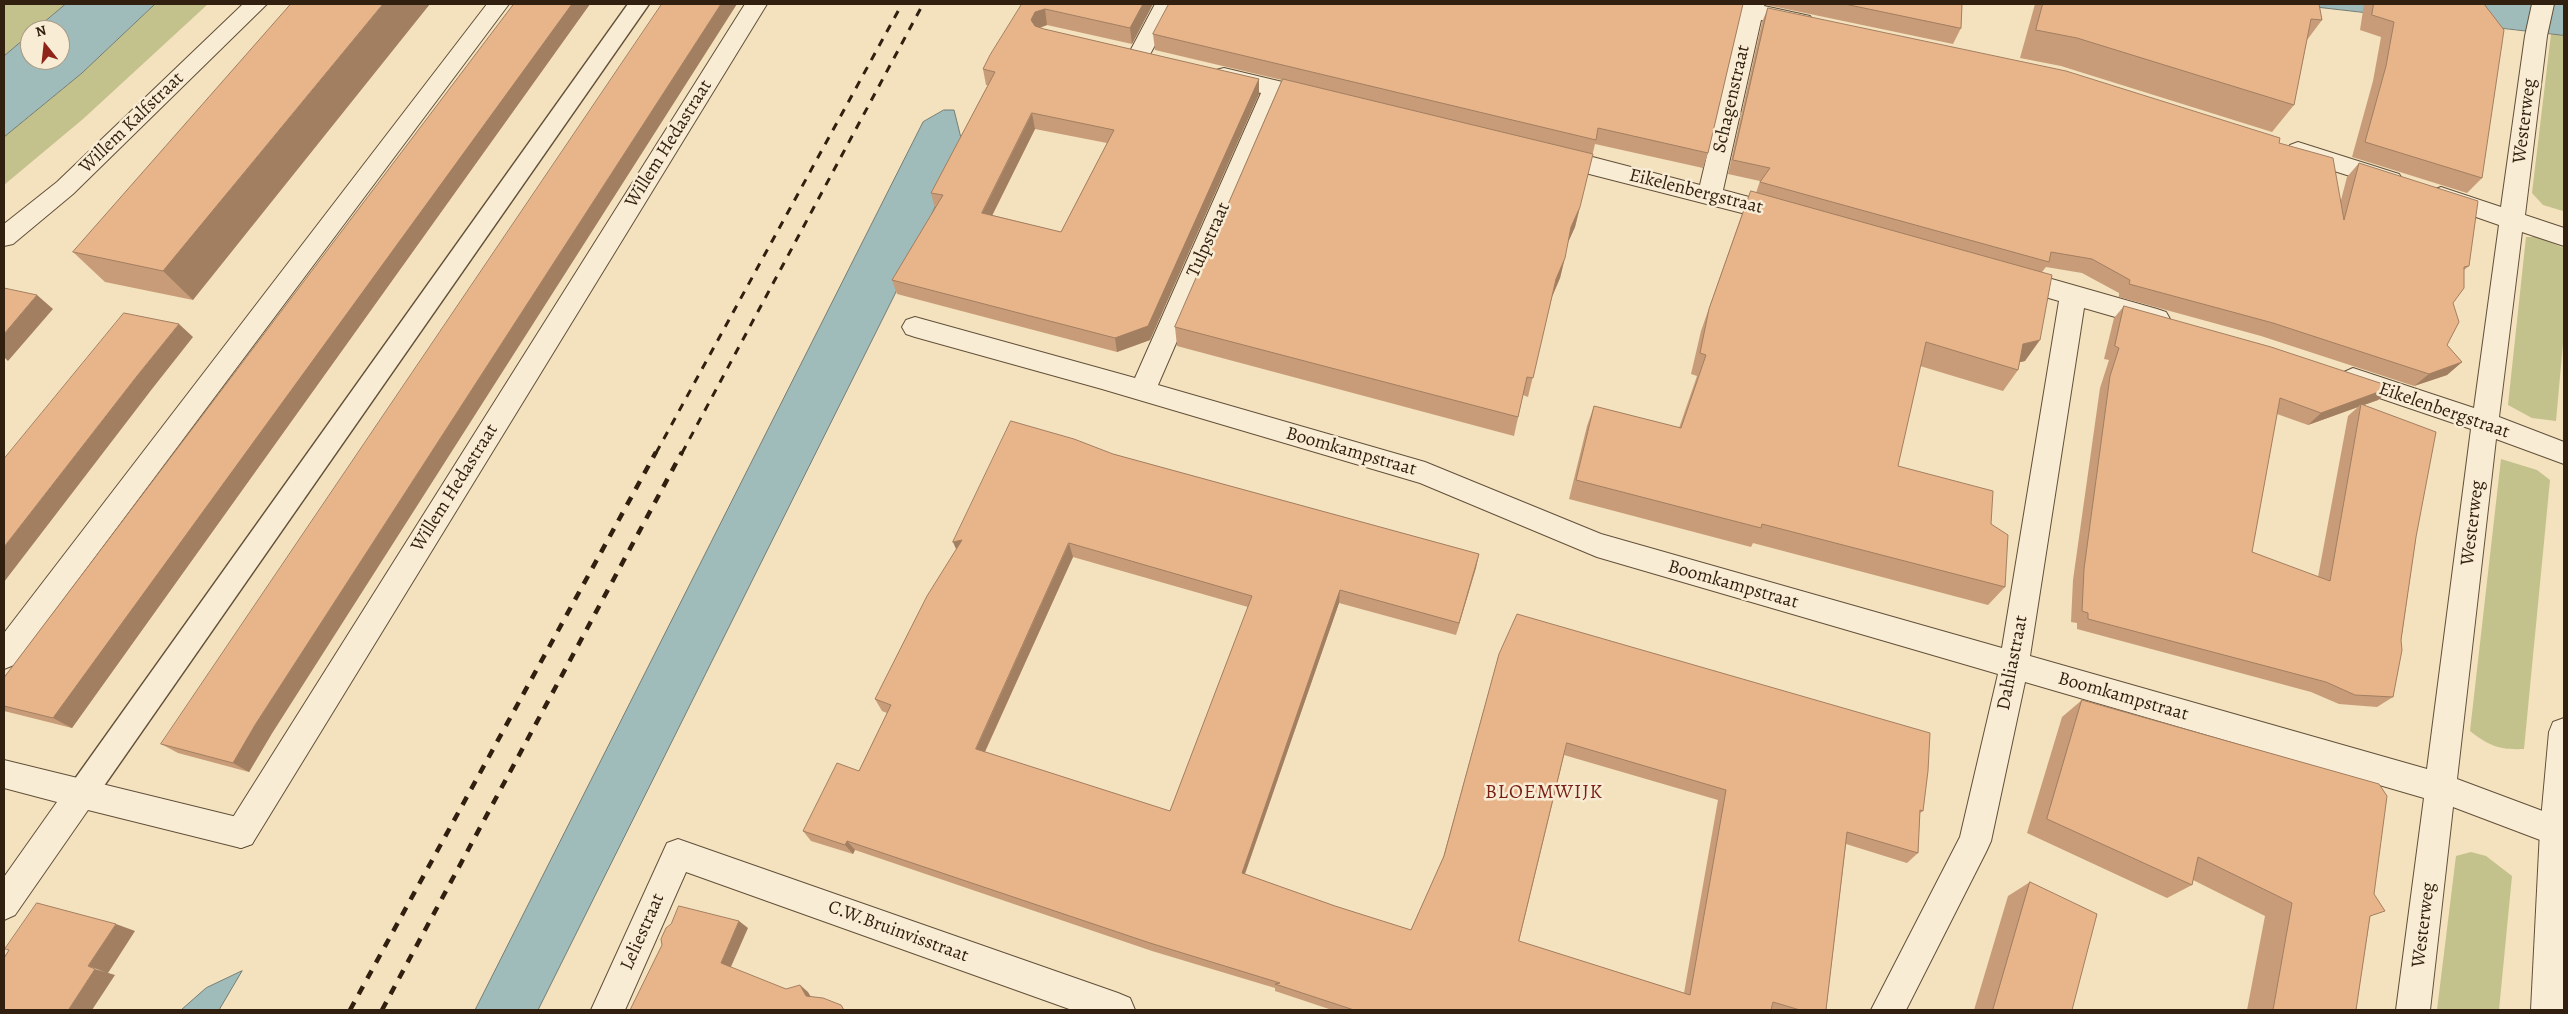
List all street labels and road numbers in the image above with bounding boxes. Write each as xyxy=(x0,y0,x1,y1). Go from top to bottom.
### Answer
street label: Schagenstraat xyxy=(1709,43,1755,155)
street label: Willem Kalfstraat xyxy=(75,68,189,178)
street label: Willem Hedastraat xyxy=(621,76,717,212)
street label: Westerweg xyxy=(2508,77,2542,165)
street label: Eikelenbergstraat xyxy=(1627,164,1765,220)
street label: Tulpstraat xyxy=(1182,199,1236,281)
street label: Eikelenbergstraat xyxy=(2375,378,2513,444)
street label: Willem Hedastraat xyxy=(407,420,503,556)
street label: Boomkampstraat xyxy=(1283,422,1419,482)
street label: Westerweg xyxy=(2456,479,2490,567)
street label: Boomkampstraat xyxy=(1665,555,1801,615)
street label: Dahliastraat xyxy=(1993,614,2033,712)
street label: Boomkampstraat xyxy=(2055,667,2191,727)
street label: Westerweg xyxy=(2407,881,2441,969)
street label: Leliestraat xyxy=(616,890,670,974)
street label: C.W.Bruinvisstraat xyxy=(825,896,971,968)

